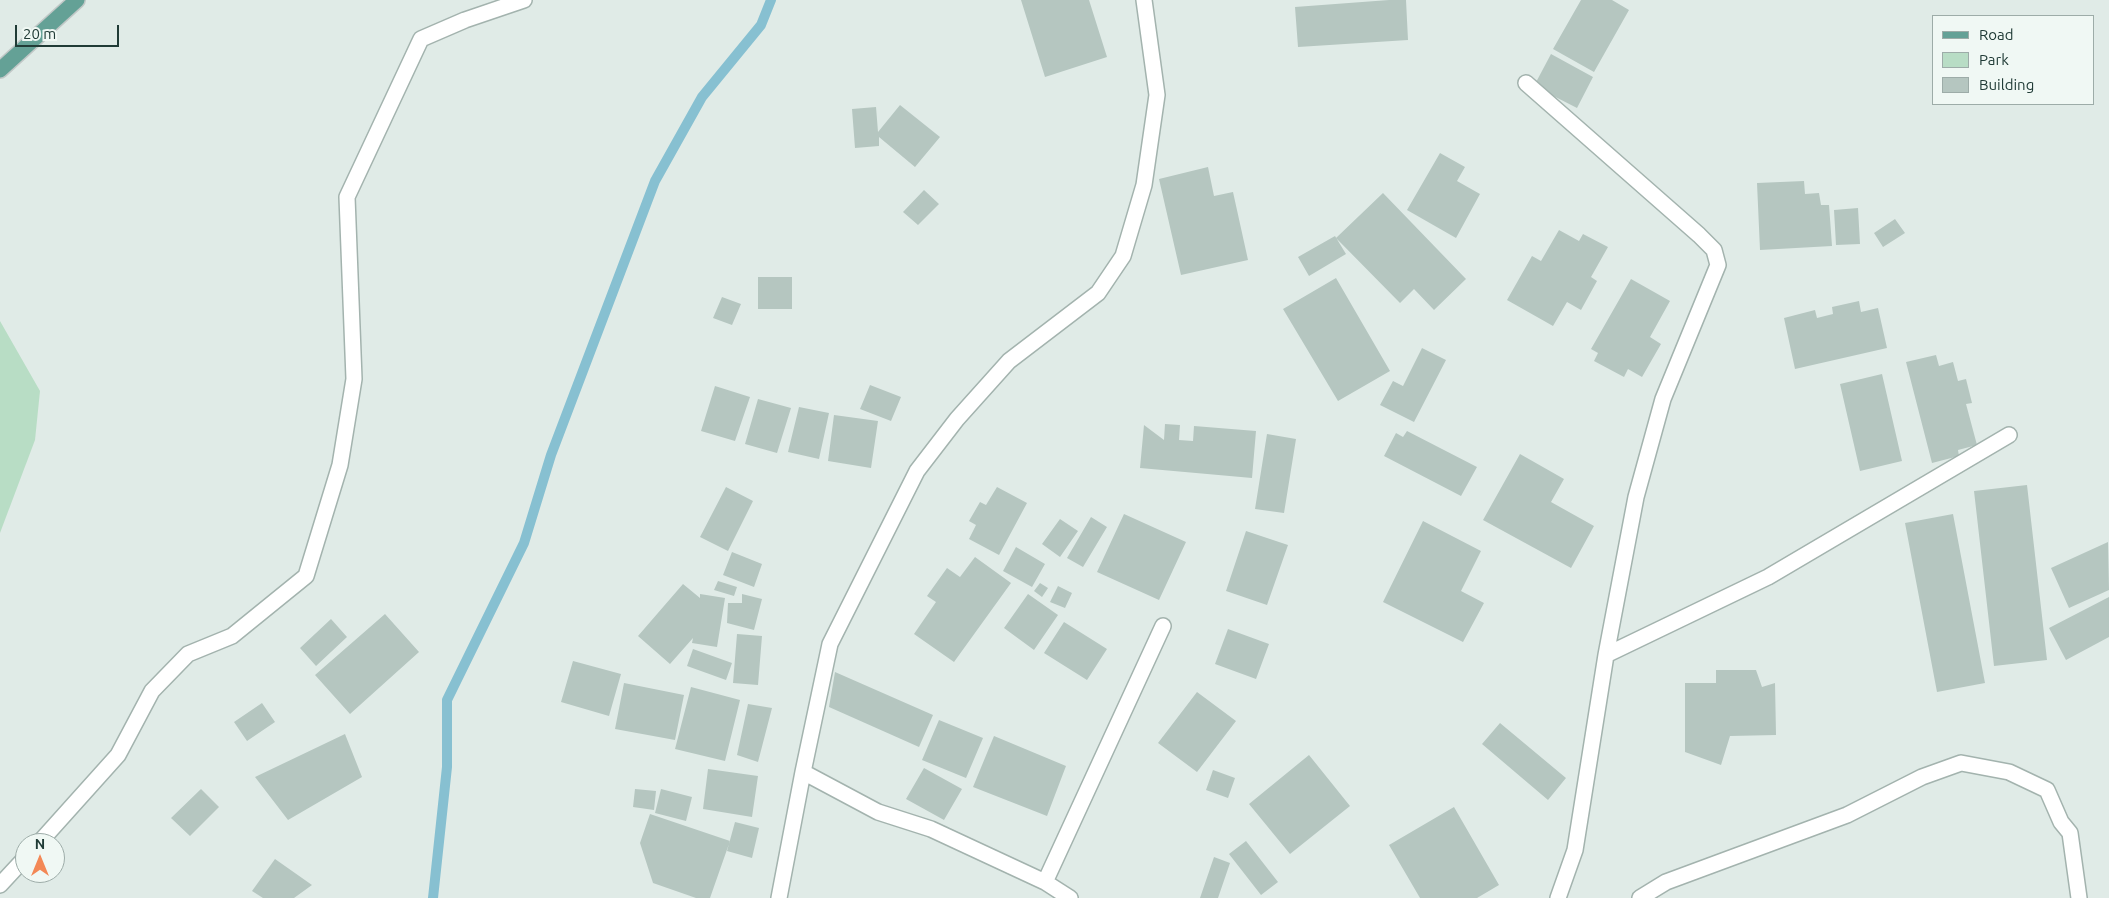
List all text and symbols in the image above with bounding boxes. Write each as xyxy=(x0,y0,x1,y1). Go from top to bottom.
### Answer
scale bar xyxy=(18,15,121,47)
legend xyxy=(1932,15,2094,105)
text: 20 m xyxy=(23,25,56,42)
text: Road xyxy=(1979,26,2014,43)
text: Park xyxy=(1979,51,2009,68)
text: Building xyxy=(1979,76,2034,93)
north arrow xyxy=(15,833,65,883)
text: N xyxy=(35,836,45,852)

